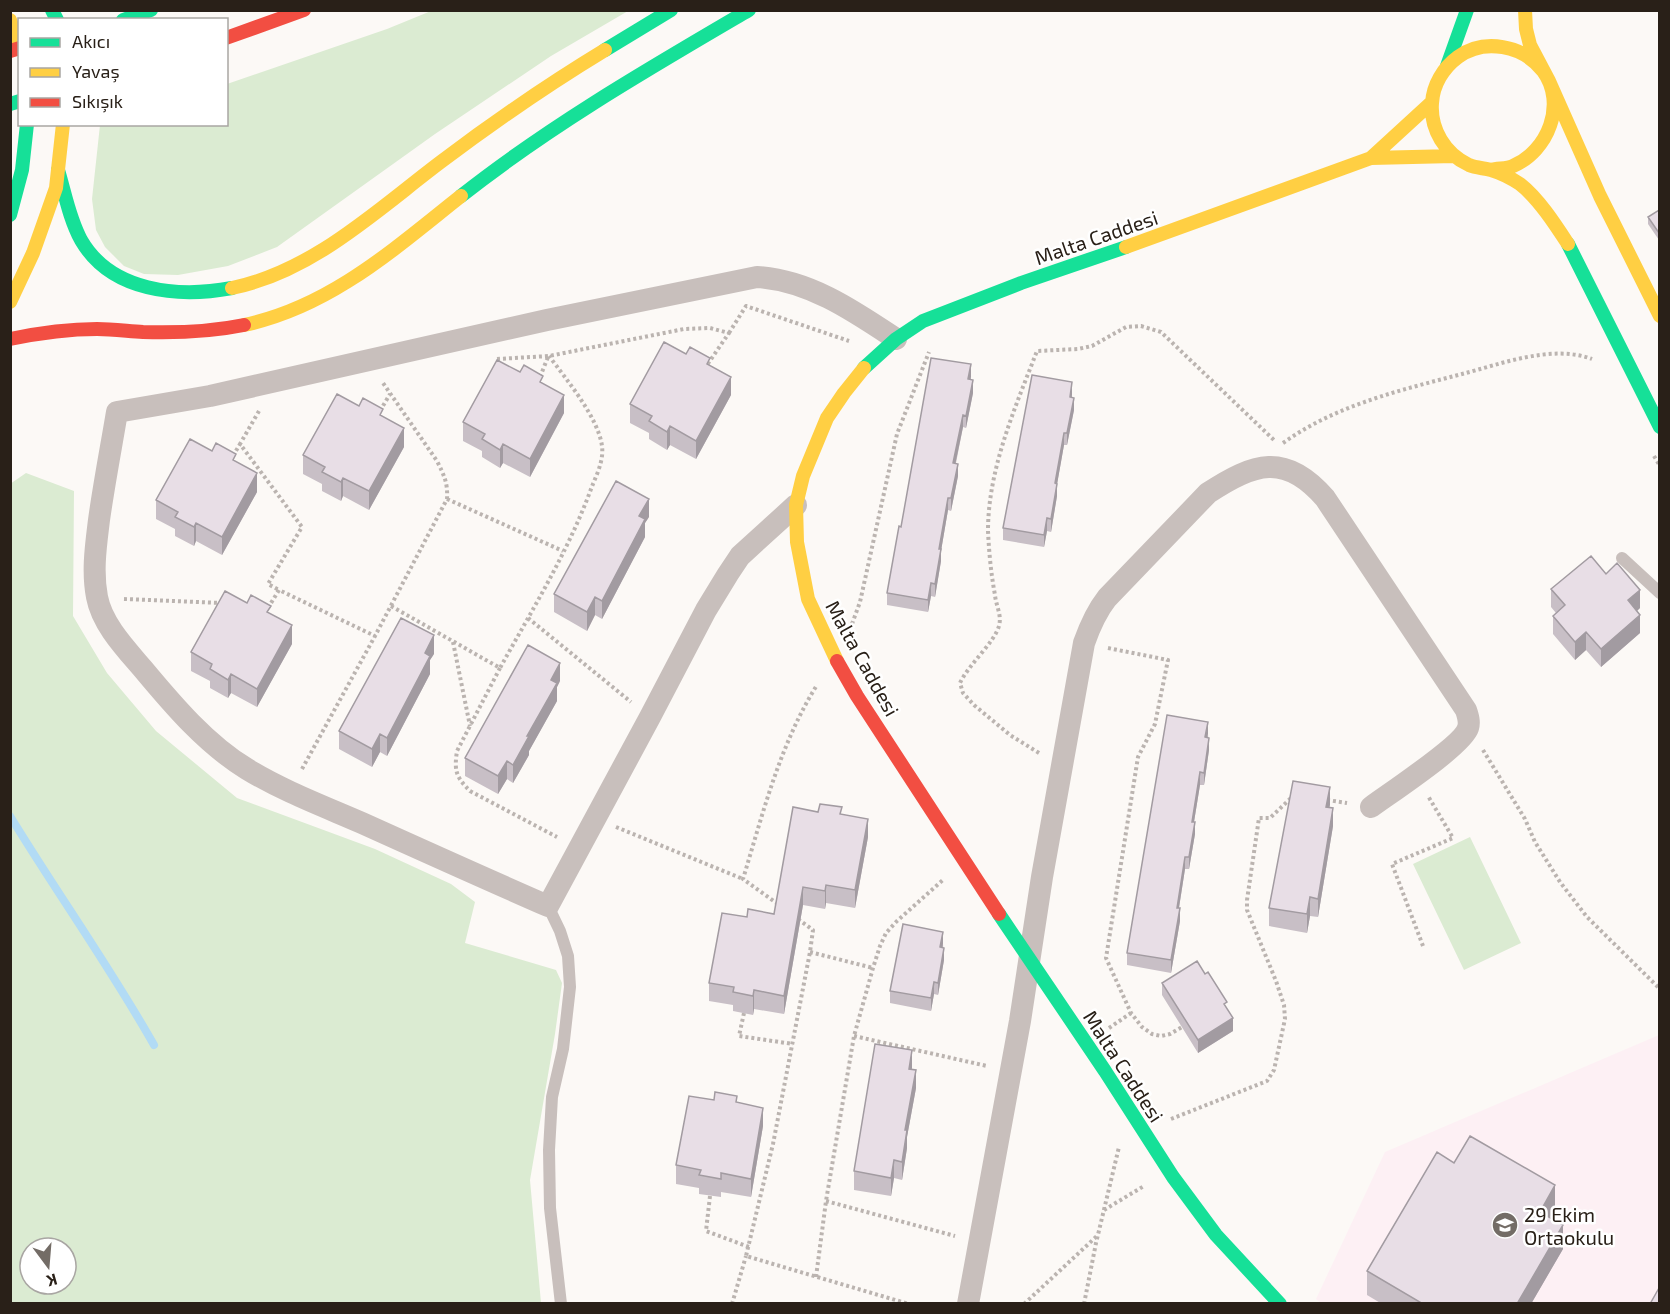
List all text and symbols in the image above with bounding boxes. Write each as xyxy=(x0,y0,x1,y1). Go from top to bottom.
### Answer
legend xyxy=(18,18,228,126)
text: Akıcı xyxy=(72,30,110,52)
text: Yavaş xyxy=(72,60,120,83)
text: Sıkışık xyxy=(72,90,123,113)
street label: Malta Caddesi xyxy=(1031,205,1161,269)
street label: Malta Caddesi xyxy=(821,596,905,720)
street label: Malta Caddesi xyxy=(1079,1006,1169,1126)
place label: 29 Ekim Ortaokulu xyxy=(1524,1202,1614,1249)
school or university icon: 29 Ekim Ortaokulu xyxy=(1490,1210,1520,1240)
north arrow xyxy=(18,1236,78,1296)
text: K xyxy=(44,1270,60,1292)

